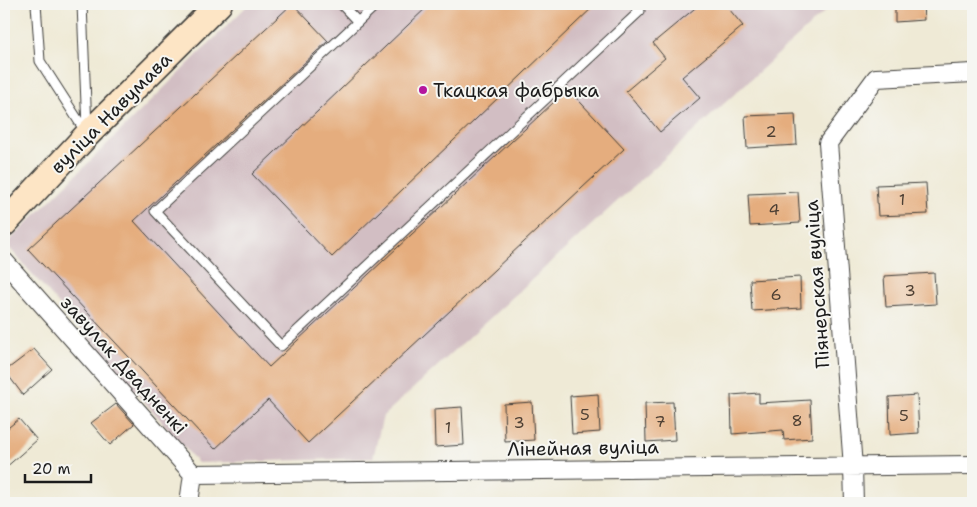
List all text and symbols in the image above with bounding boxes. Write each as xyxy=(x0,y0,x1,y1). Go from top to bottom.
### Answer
street label: вуліца Навумава xyxy=(45,47,177,179)
place label: Ткацкая фабрыка xyxy=(433,78,599,103)
marker: Ткацкая фабрыка xyxy=(417,84,429,96)
house number: 2 xyxy=(765,121,777,142)
house number: 1 xyxy=(899,189,905,210)
house number: 4 xyxy=(768,199,780,220)
street label: Піянерская вуліца xyxy=(799,199,835,369)
house number: 3 xyxy=(904,280,916,301)
house number: 6 xyxy=(770,284,782,305)
street label: завулак Двадненкі xyxy=(55,290,193,440)
house number: 5 xyxy=(580,404,590,425)
house number: 5 xyxy=(899,405,909,426)
house number: 8 xyxy=(791,410,803,431)
house number: 7 xyxy=(654,411,666,432)
house number: 3 xyxy=(513,412,525,433)
house number: 1 xyxy=(445,417,451,438)
street label: Лінейная вуліца xyxy=(507,434,659,462)
scale bar xyxy=(25,452,91,484)
text: 20 m xyxy=(32,459,71,479)

